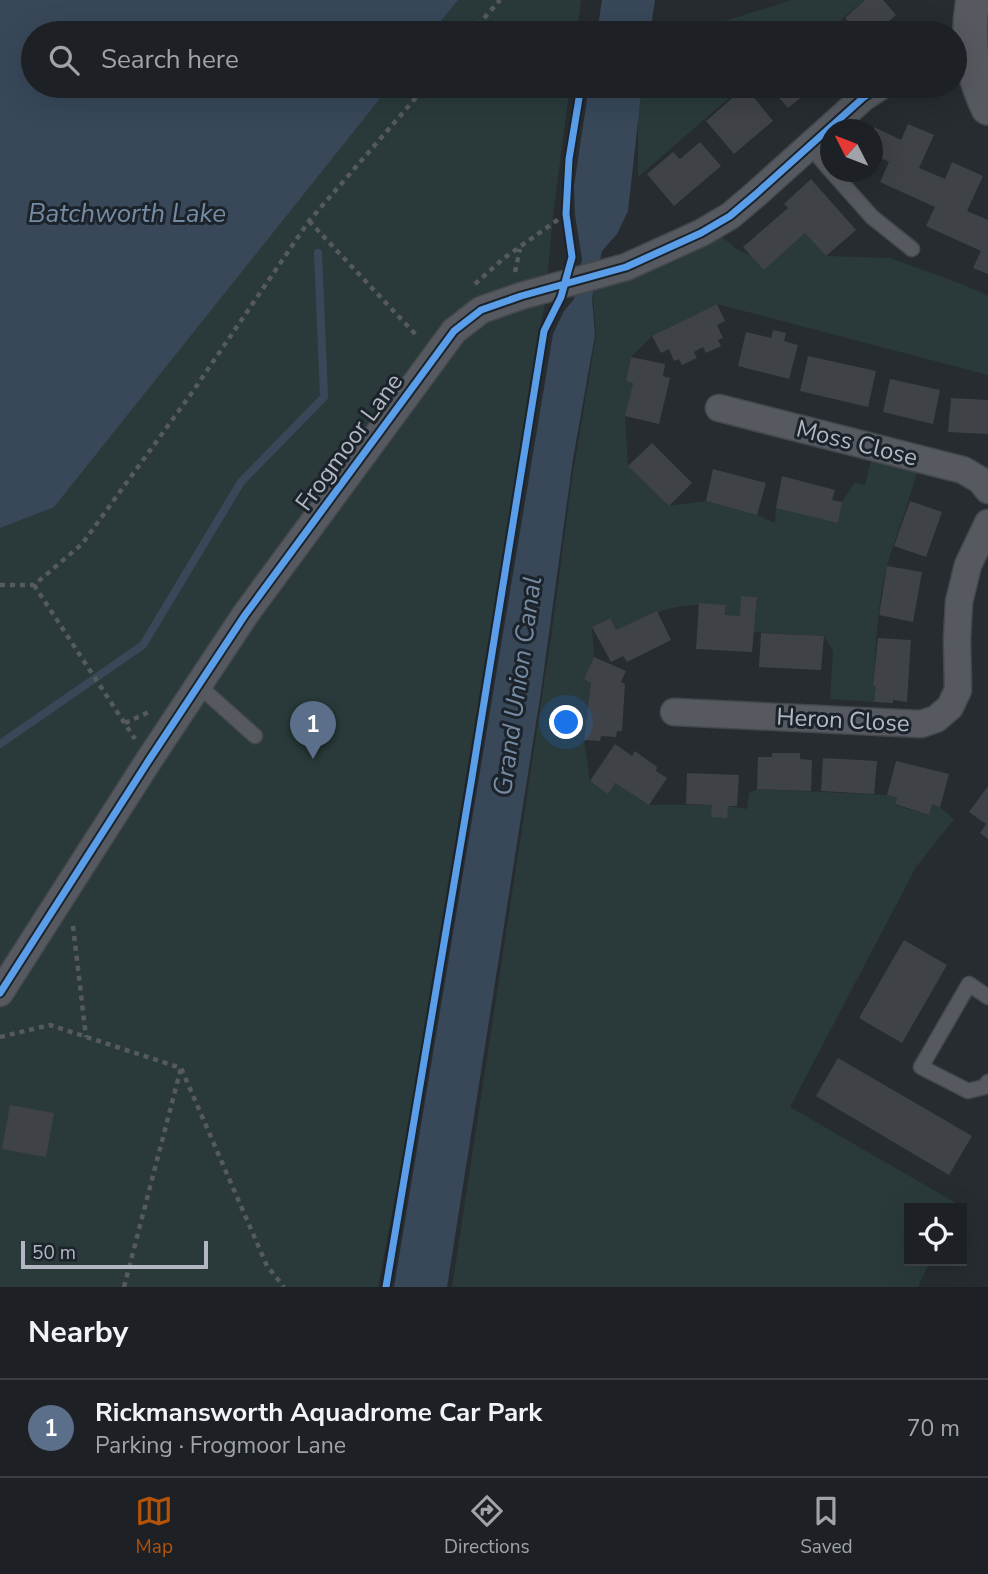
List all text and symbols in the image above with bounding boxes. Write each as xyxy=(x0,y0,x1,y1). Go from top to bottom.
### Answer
search box xyxy=(21,21,967,98)
icon: search xyxy=(45,41,83,79)
text: Search here xyxy=(101,42,239,77)
north arrow xyxy=(820,119,883,182)
water label: Batchworth Lake xyxy=(28,196,226,231)
street label: Frogmoor Lane xyxy=(288,367,410,517)
street label: Moss Close xyxy=(793,412,921,474)
water label: Grand Union Canal xyxy=(485,574,550,798)
pin: 1 xyxy=(290,701,336,759)
street label: Heron Close xyxy=(776,701,910,739)
your location xyxy=(549,705,583,739)
map controls xyxy=(904,1203,967,1266)
button: locate xyxy=(904,1203,967,1266)
scale bar xyxy=(21,1238,208,1270)
text: 50 m xyxy=(32,1240,76,1266)
text: Nearby xyxy=(28,1312,128,1353)
text: Rickmansworth Aquadrome Car Park xyxy=(95,1395,542,1430)
text: 1 xyxy=(44,1413,58,1444)
text: 70 m xyxy=(907,1413,960,1444)
text: Parking · Frogmoor Lane xyxy=(95,1430,346,1461)
tab: Map xyxy=(135,1492,173,1560)
tab: Directions xyxy=(444,1492,530,1560)
tab: Saved xyxy=(800,1492,853,1560)

